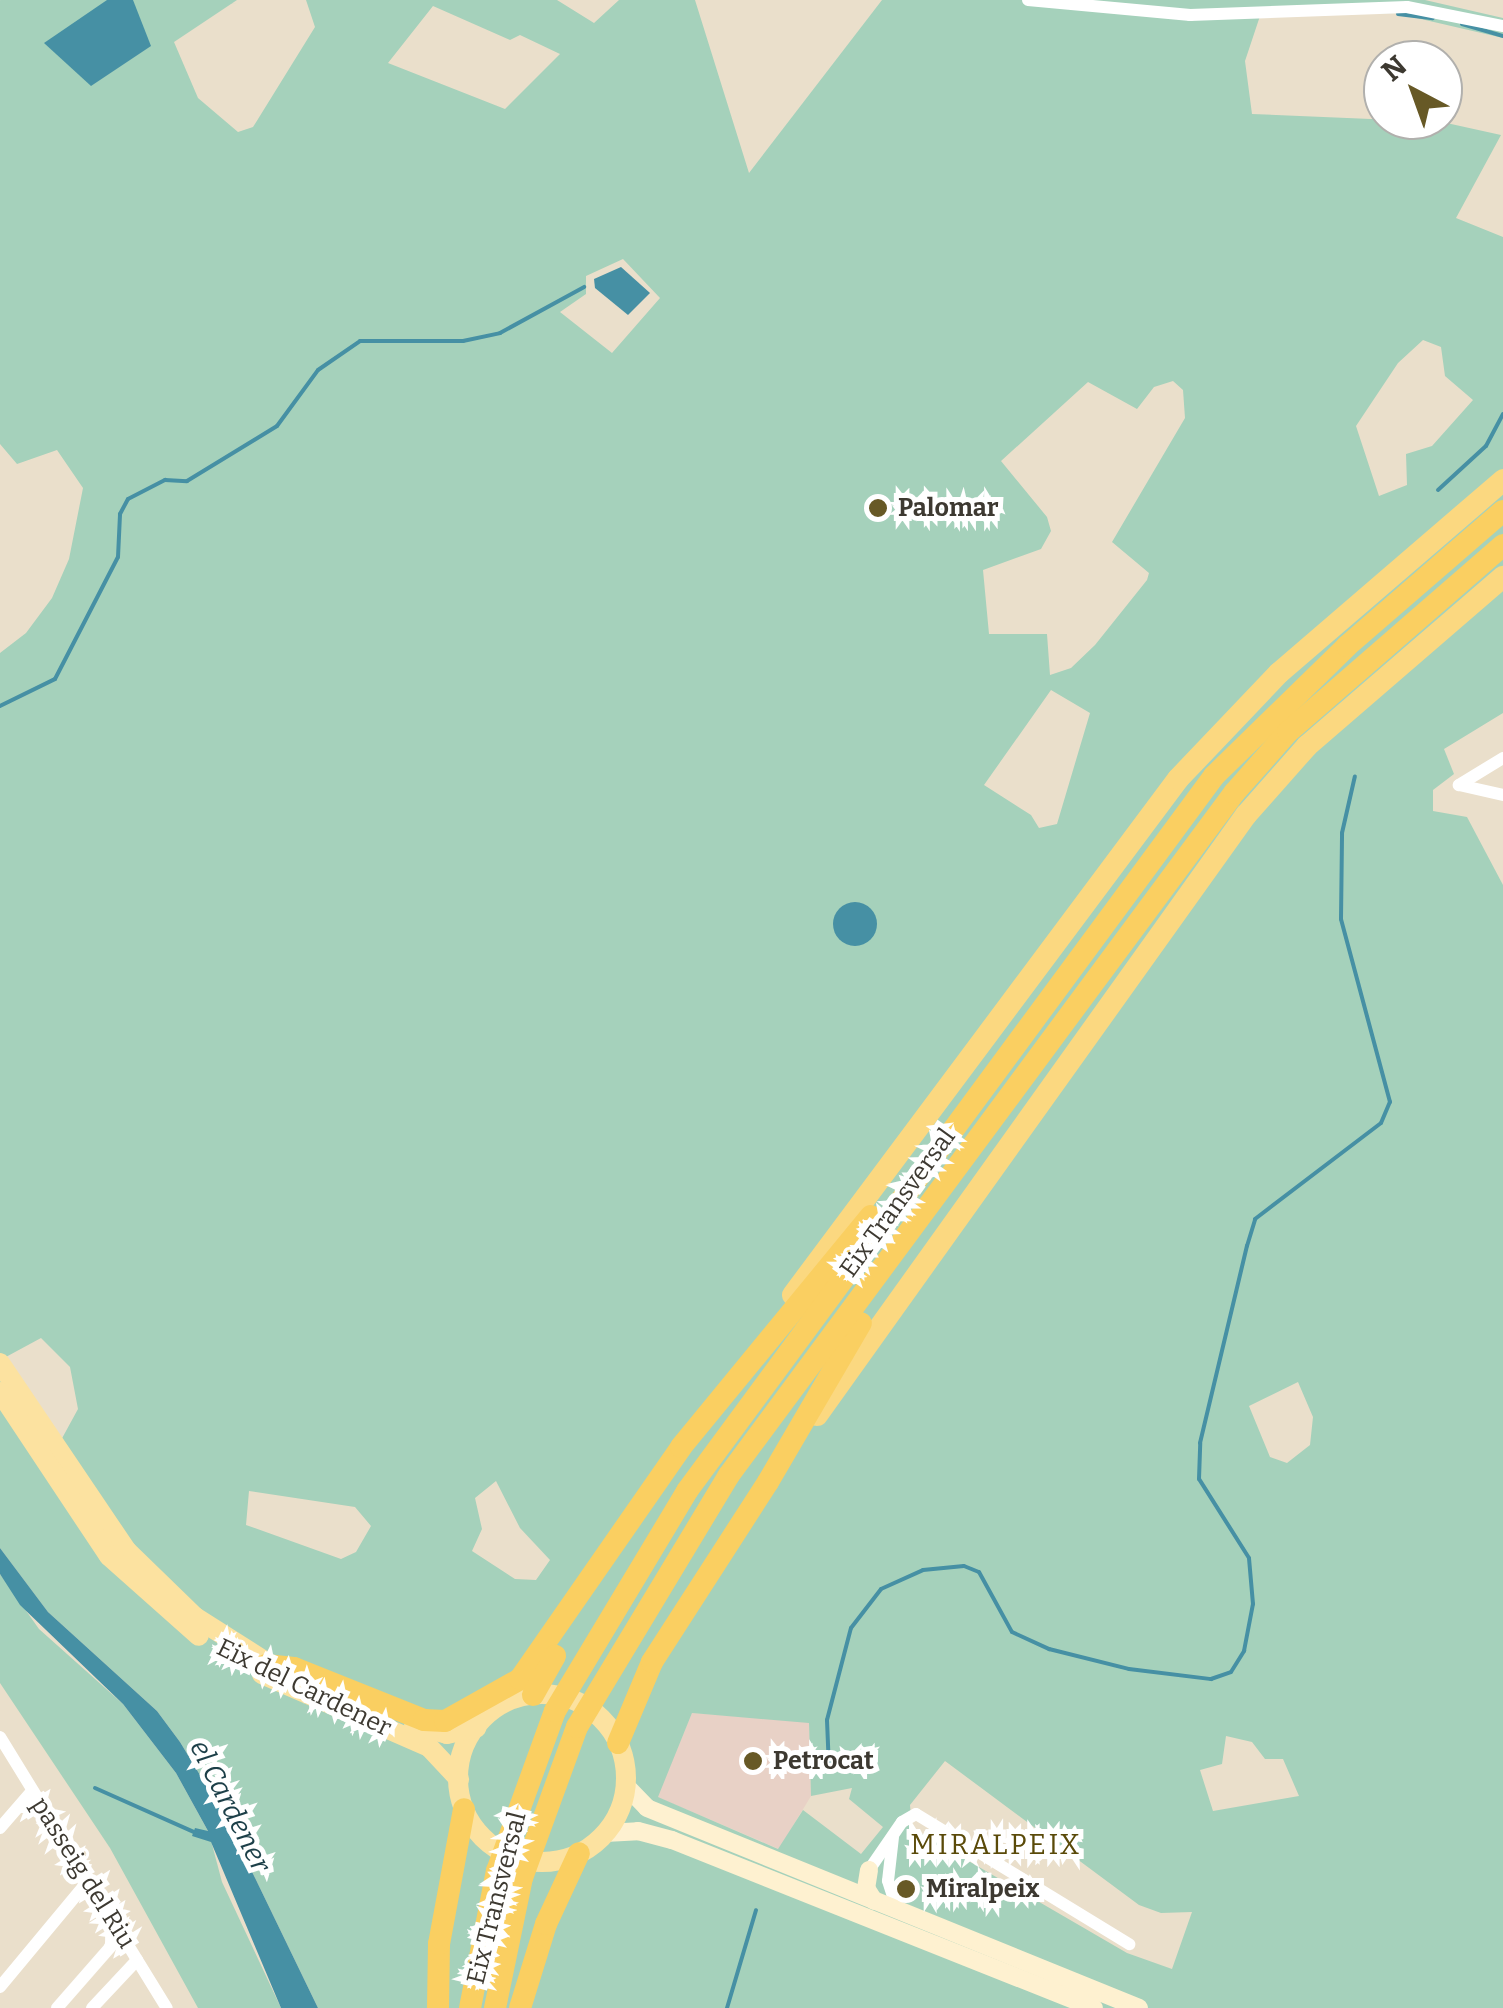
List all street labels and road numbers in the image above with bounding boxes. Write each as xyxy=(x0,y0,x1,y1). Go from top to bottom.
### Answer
street label: Eix Transversal xyxy=(834,1123,962,1283)
street label: Eix del Cardener xyxy=(212,1633,396,1743)
street label: passeig del Riu xyxy=(25,1792,141,1954)
street label: Eix Transversal xyxy=(461,1809,533,1987)

